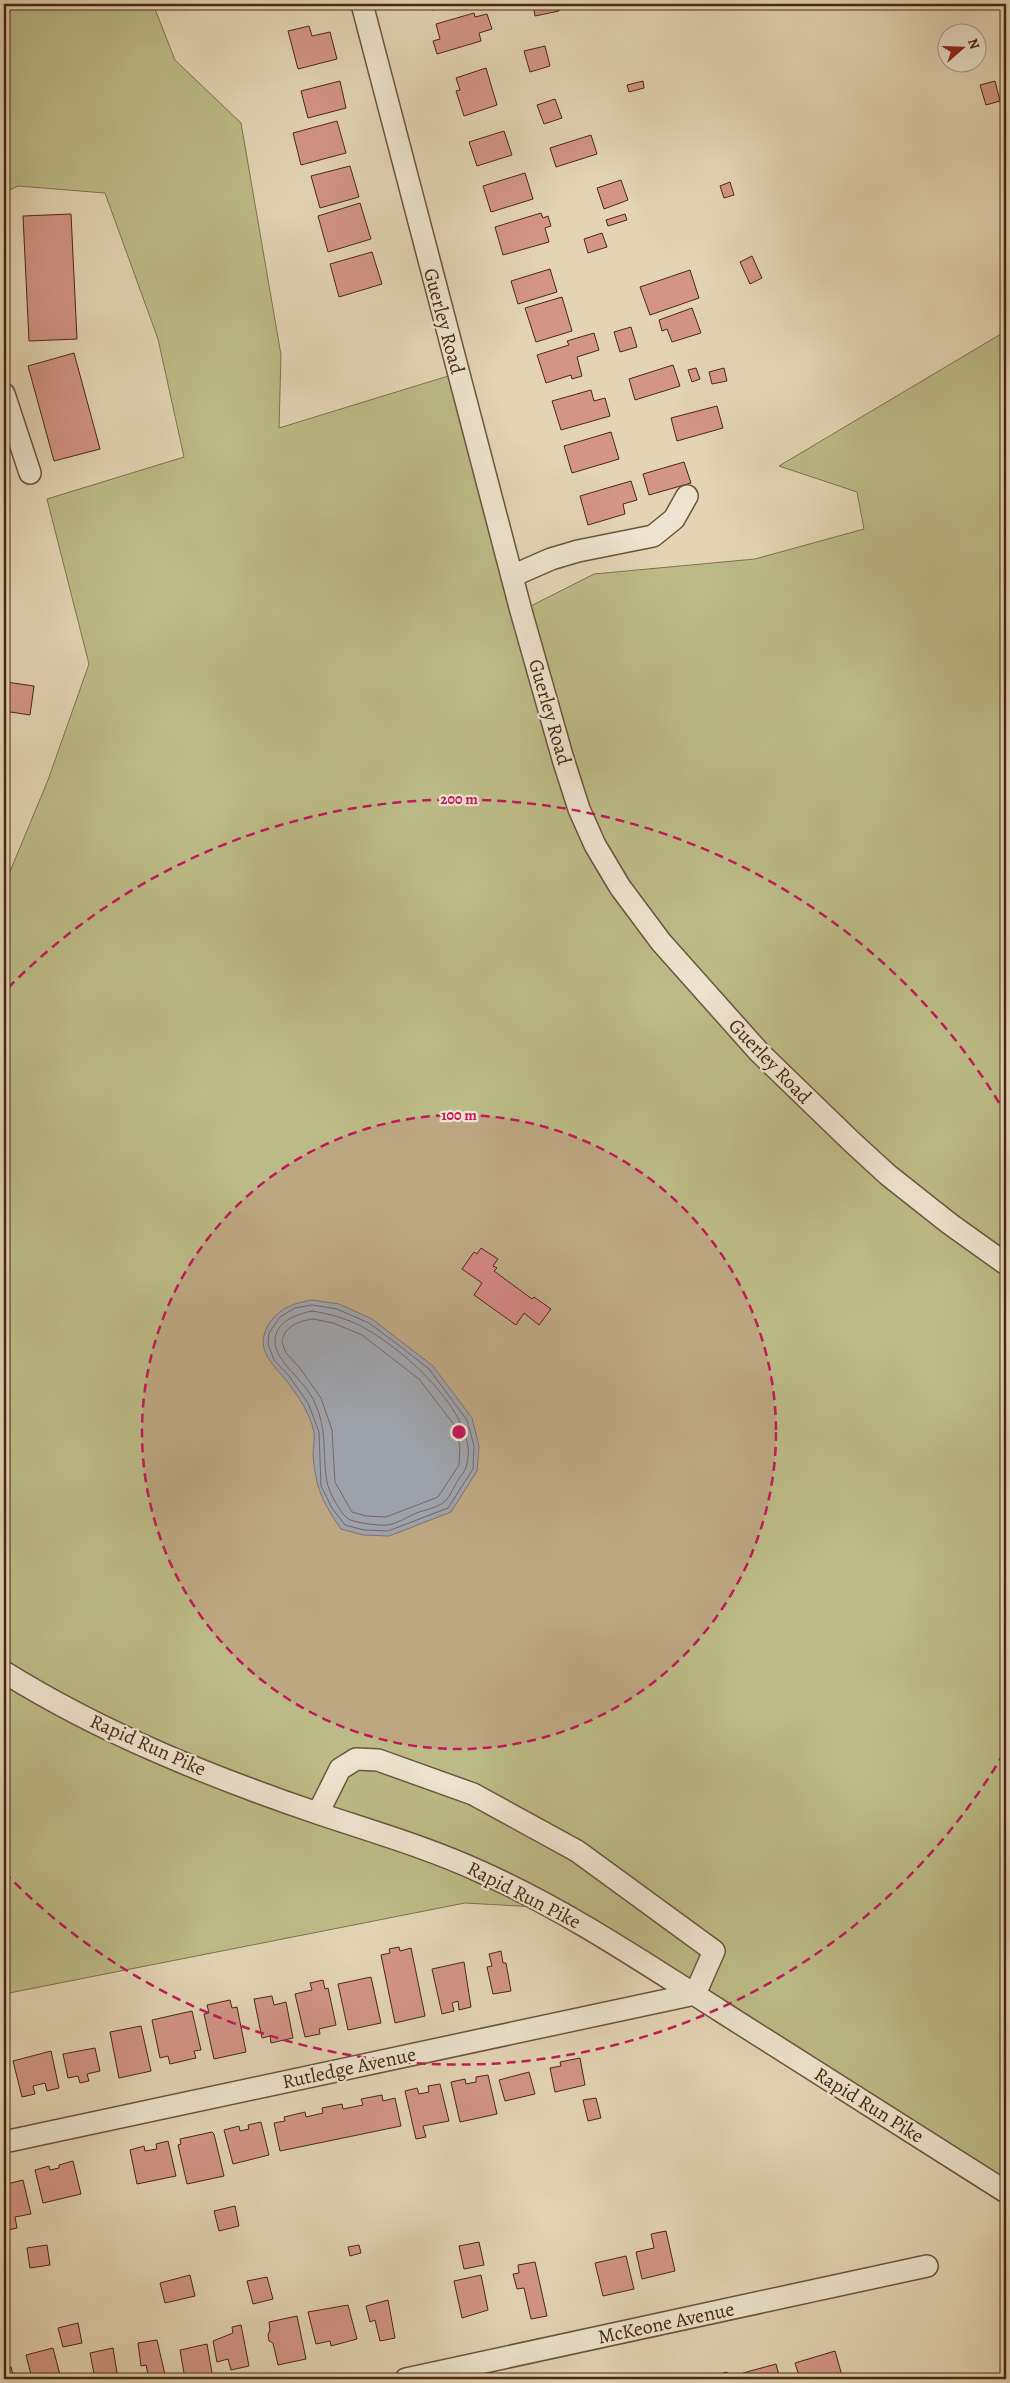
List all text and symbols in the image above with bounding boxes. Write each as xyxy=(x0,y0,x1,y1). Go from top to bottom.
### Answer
north arrow xyxy=(938,22,988,72)
text: N xyxy=(963,36,984,52)
street label: Guerley Road xyxy=(417,265,471,377)
street label: Guerley Road xyxy=(522,656,578,768)
text: 200 m xyxy=(440,789,478,809)
street label: Guerley Road xyxy=(723,1013,818,1110)
text: 100 m xyxy=(441,1105,477,1125)
centre of rings xyxy=(450,1423,468,1441)
street label: Rapid Run Pike xyxy=(86,1707,210,1783)
street label: Rapid Run Pike xyxy=(462,1855,586,1935)
street label: Rutledge Avenue xyxy=(280,2041,418,2095)
street label: Rapid Run Pike xyxy=(809,2061,929,2149)
street label: McKeone Avenue xyxy=(595,2295,737,2351)

